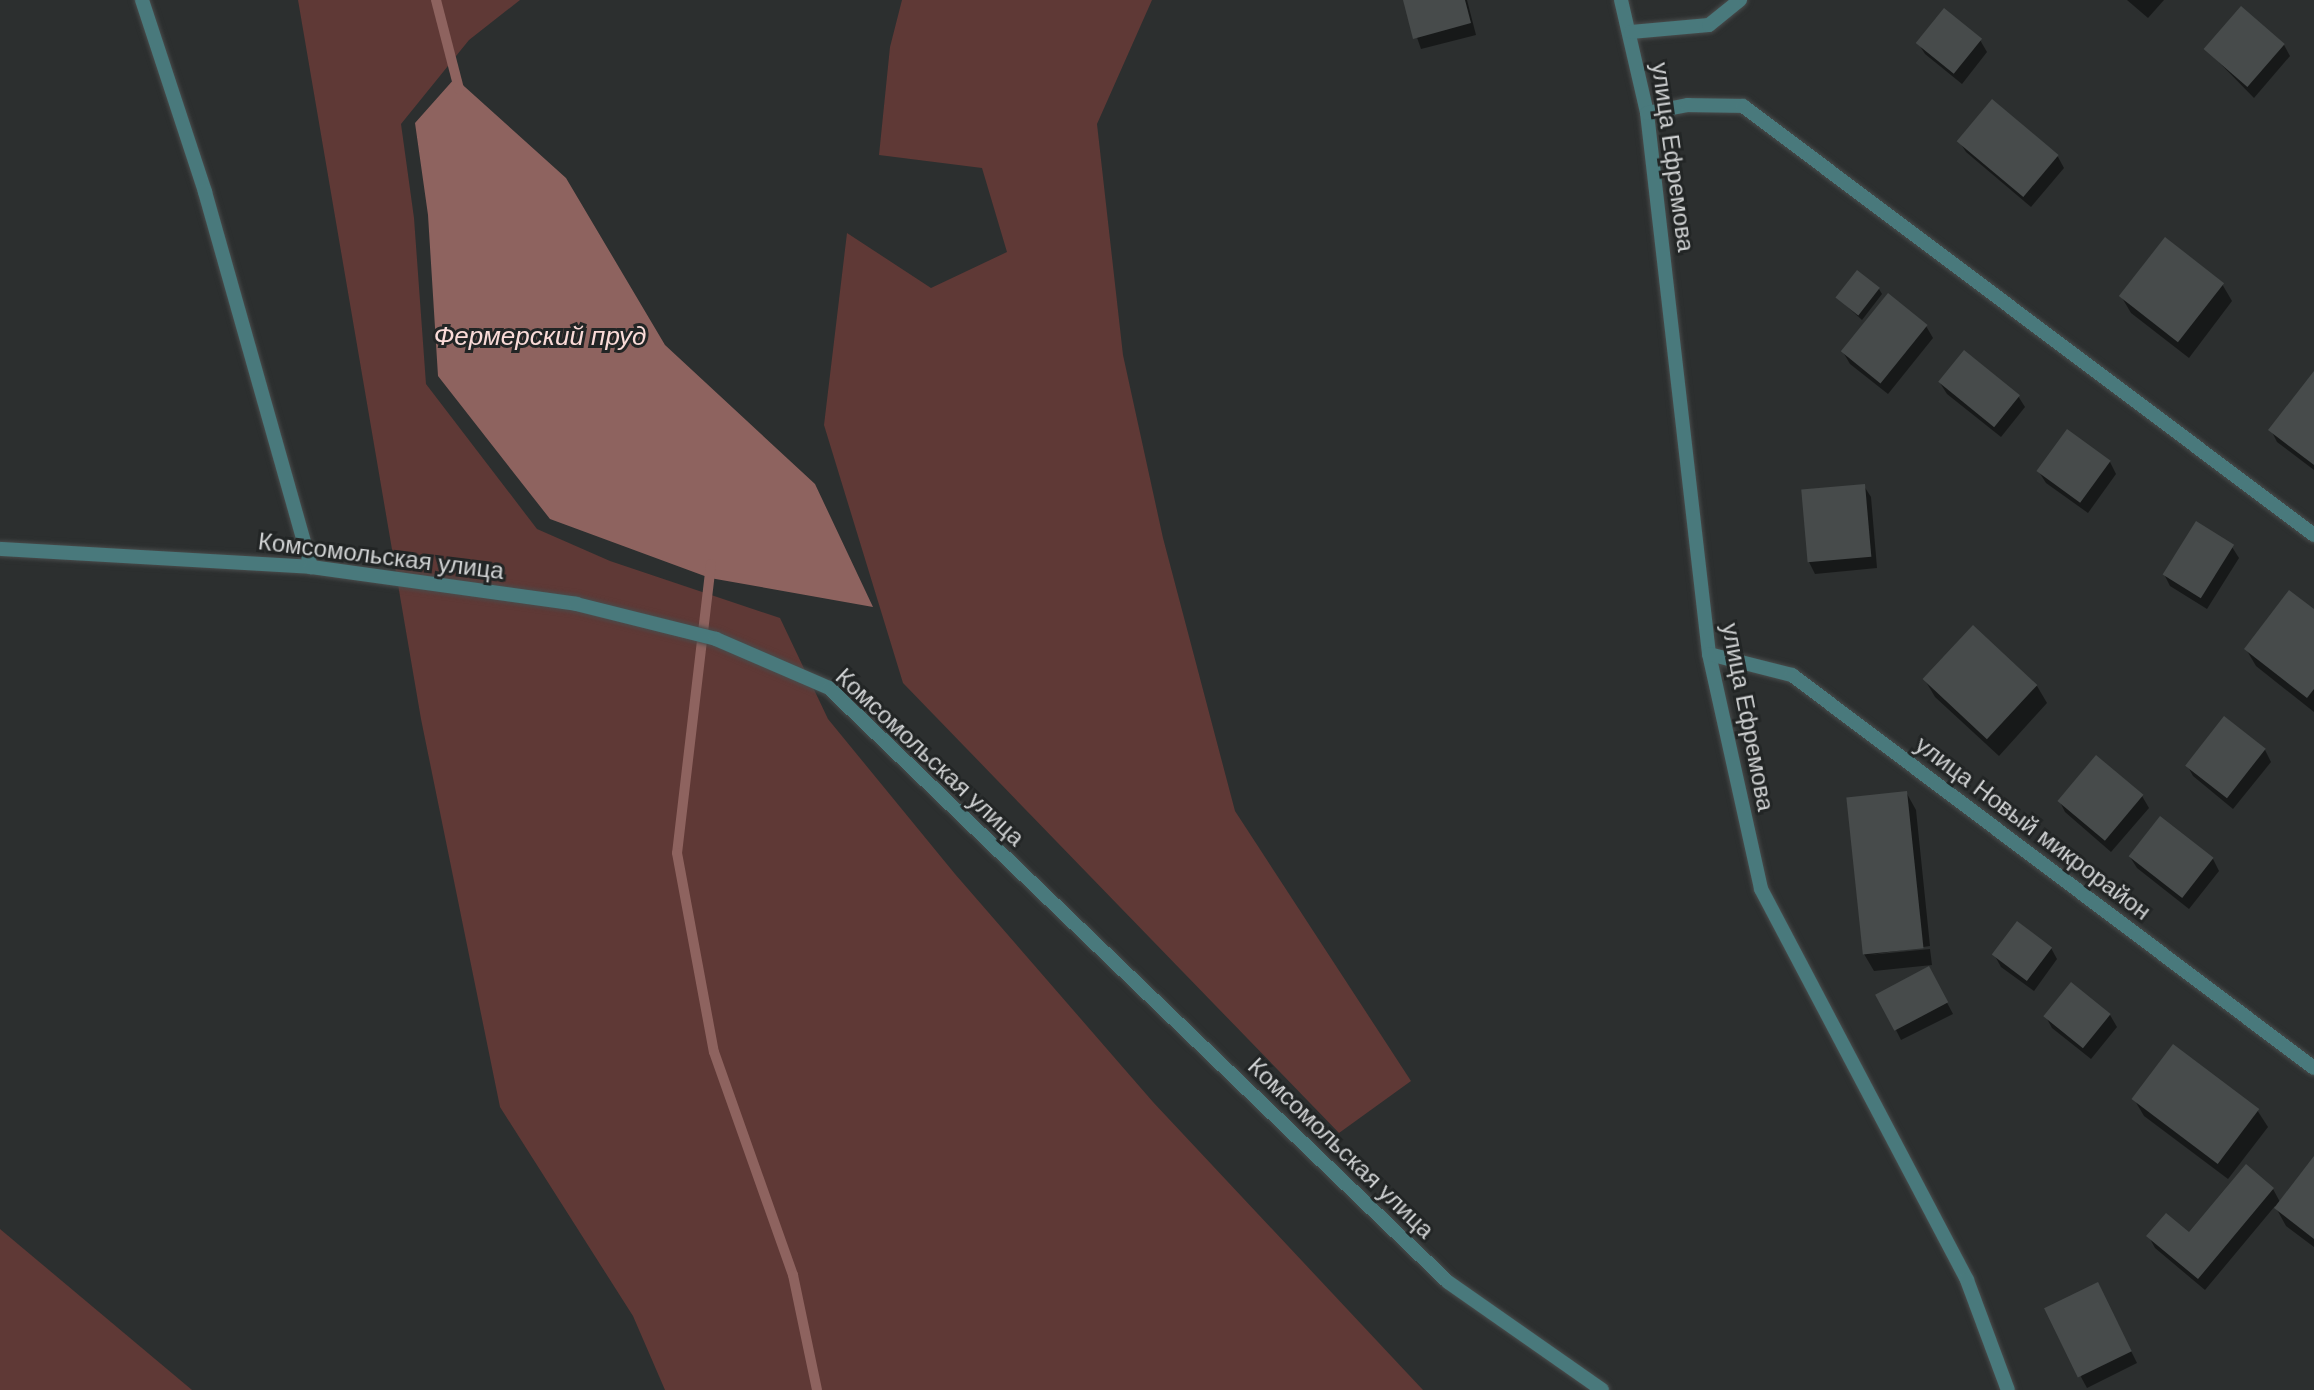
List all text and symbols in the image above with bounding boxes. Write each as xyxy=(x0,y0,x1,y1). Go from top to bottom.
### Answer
street label: улица Ефремова xyxy=(1645,61,1701,253)
water label: Фермерский пруд xyxy=(434,321,646,353)
street label: Комсомольская улица xyxy=(257,527,505,585)
street label: улица Ефремова xyxy=(1716,621,1780,813)
street label: Комсомольская улица xyxy=(830,662,1030,852)
street label: улица Новый микрорайон xyxy=(1910,730,2156,926)
street label: Комсомольская улица xyxy=(1242,1052,1440,1244)

